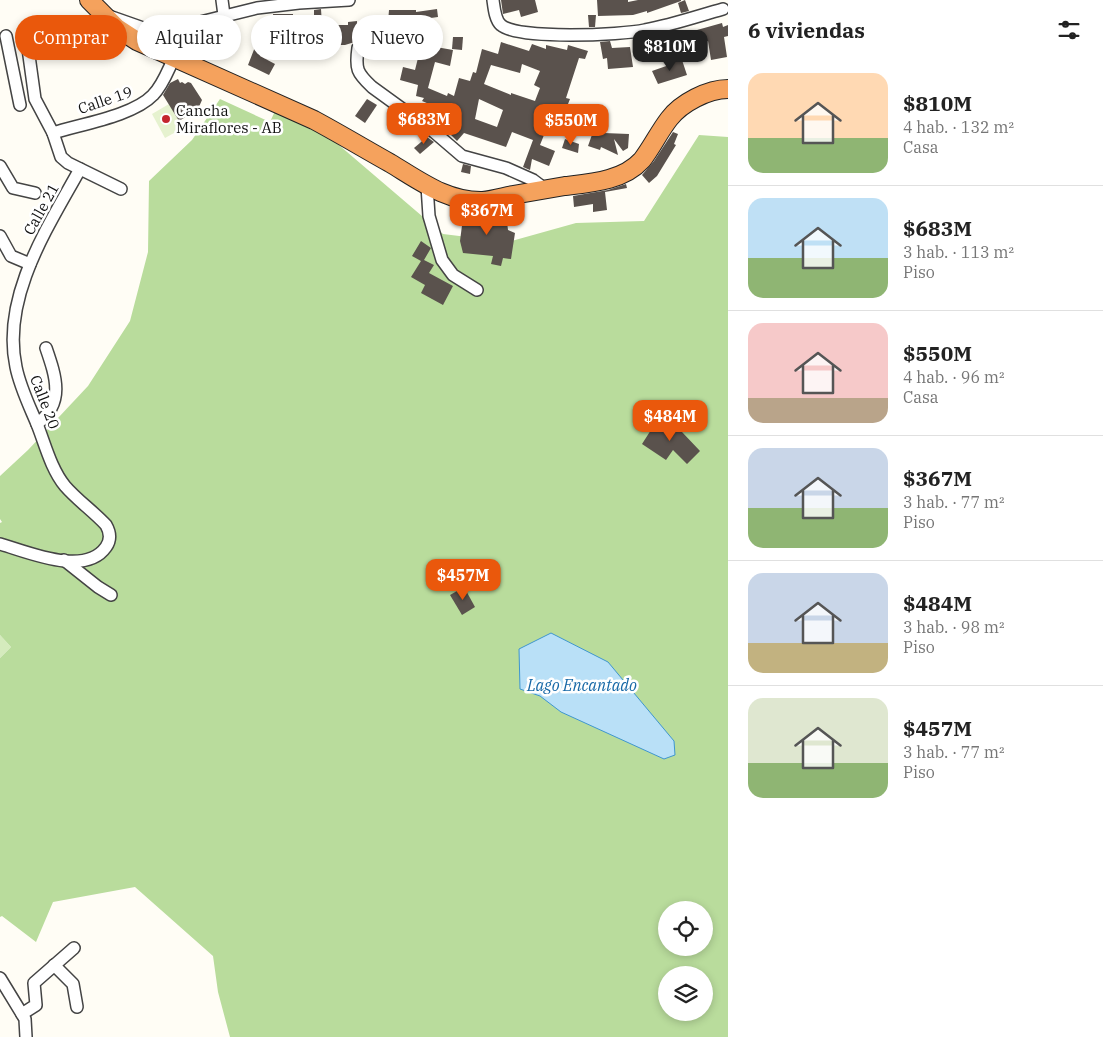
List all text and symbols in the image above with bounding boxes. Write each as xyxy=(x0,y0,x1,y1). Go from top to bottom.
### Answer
chip: Comprar xyxy=(15,15,127,60)
chip: Alquilar xyxy=(137,15,241,60)
chip: Filtros xyxy=(251,15,342,60)
chip: Nuevo xyxy=(352,15,443,60)
text: 6 viviendas xyxy=(748,16,865,44)
icon: filters xyxy=(1055,16,1083,44)
pin: $810M xyxy=(635,30,705,72)
text: $810M xyxy=(644,36,696,56)
street label: Calle 19 xyxy=(75,82,135,118)
text: $810M xyxy=(903,89,972,117)
icon: home xyxy=(788,93,848,153)
place label: Cancha Miraflores - AB xyxy=(176,101,282,137)
pin: $683M xyxy=(389,102,459,145)
pin: $550M xyxy=(536,104,606,146)
text: $683M xyxy=(398,109,450,129)
text: $550M xyxy=(545,110,597,130)
marker: Cancha Miraflores - AB xyxy=(160,113,172,125)
text: 4 hab. · 132 m² xyxy=(903,117,1014,137)
text: Casa xyxy=(903,137,939,157)
street label: Calle 21 xyxy=(19,180,63,238)
pin: $367M xyxy=(452,194,522,236)
text: $367M xyxy=(461,200,513,220)
text: $683M xyxy=(903,214,972,242)
icon: home xyxy=(788,218,848,278)
text: 3 hab. · 113 m² xyxy=(903,242,1014,262)
text: Piso xyxy=(903,262,935,282)
text: $550M xyxy=(903,339,972,367)
icon: home xyxy=(788,343,848,403)
text: 4 hab. · 96 m² xyxy=(903,367,1005,387)
street label: Calle 20 xyxy=(26,372,64,432)
text: Casa xyxy=(903,387,939,407)
pin: $484M xyxy=(635,400,705,442)
text: $484M xyxy=(644,406,696,426)
text: $367M xyxy=(903,464,972,492)
icon: home xyxy=(788,468,848,528)
text: 3 hab. · 77 m² xyxy=(903,492,1005,512)
text: Piso xyxy=(903,512,935,532)
pin: $457M xyxy=(428,558,498,601)
text: $457M xyxy=(437,565,489,585)
text: $484M xyxy=(903,589,972,617)
icon: home xyxy=(788,593,848,653)
text: 3 hab. · 98 m² xyxy=(903,617,1005,637)
text: Piso xyxy=(903,637,935,657)
water label: Lago Encantado xyxy=(526,675,637,695)
text: $457M xyxy=(903,714,972,742)
icon: home xyxy=(788,718,848,778)
text: 3 hab. · 77 m² xyxy=(903,742,1005,762)
text: Piso xyxy=(903,762,935,782)
map controls xyxy=(658,901,713,1021)
button: locate xyxy=(658,901,713,956)
button: layers xyxy=(658,966,713,1021)

